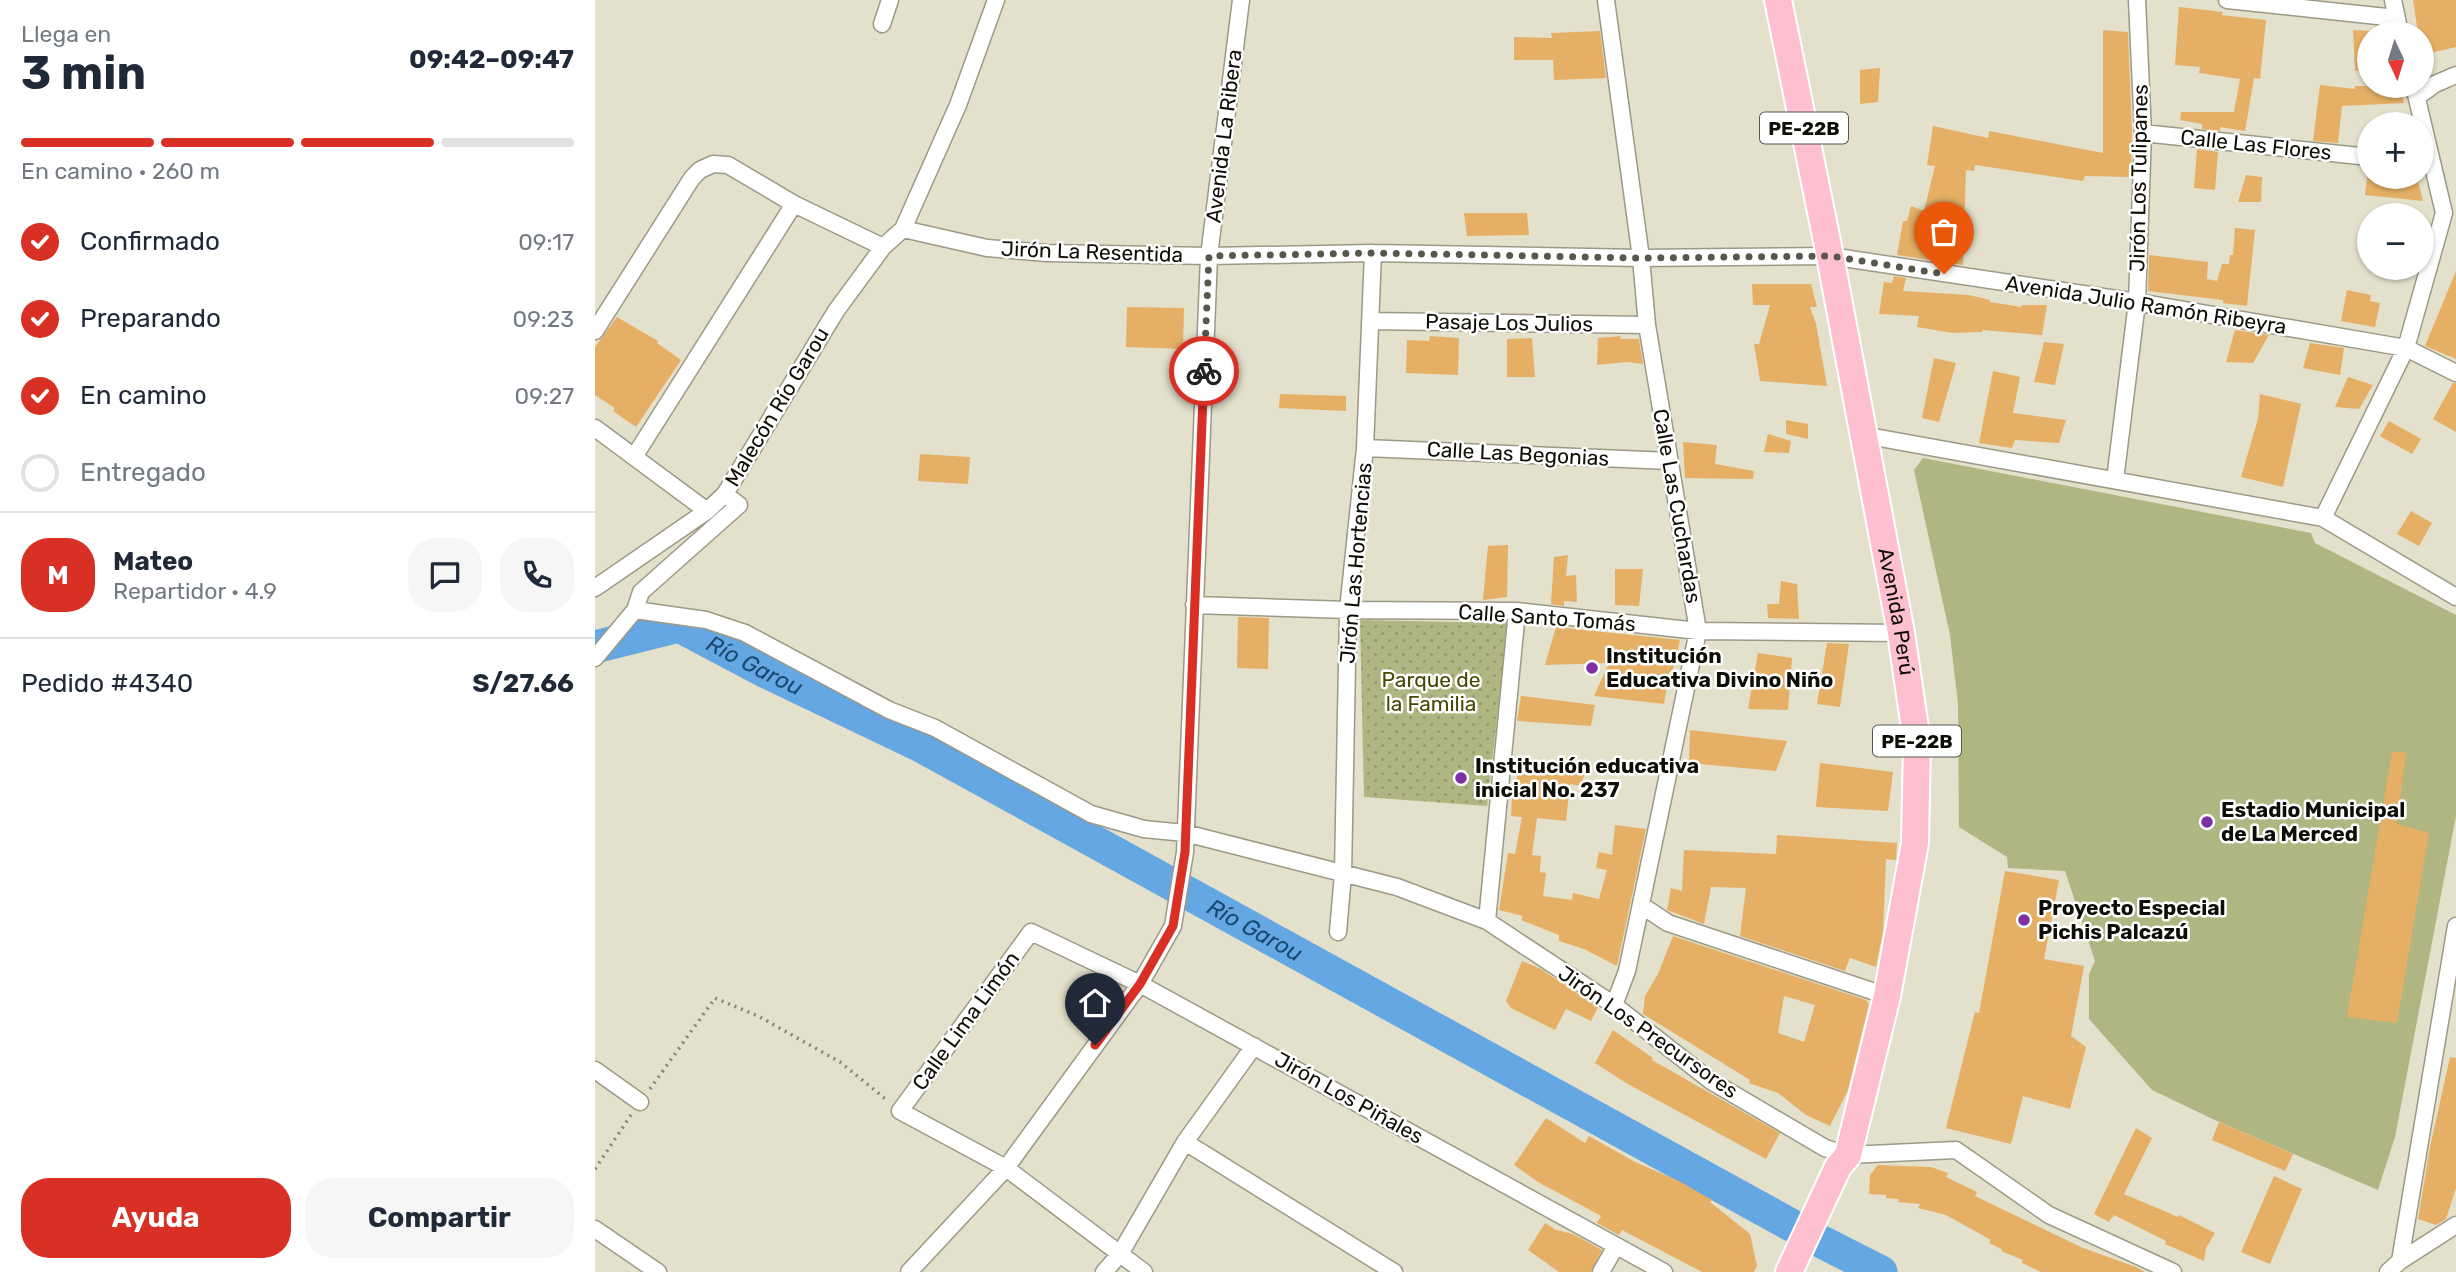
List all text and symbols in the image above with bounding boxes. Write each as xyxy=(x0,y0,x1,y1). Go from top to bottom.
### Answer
text: Llega en xyxy=(21,20,111,48)
north arrow xyxy=(2357,21,2434,98)
map controls xyxy=(2357,21,2434,280)
text: 09:42–09:47 xyxy=(409,44,574,75)
text: 3 min xyxy=(21,46,146,101)
street label: Avenida La Ribera xyxy=(1200,48,1247,224)
street label: Jirón Los Tulipanes xyxy=(2124,84,2153,272)
road number: PE-22B xyxy=(1760,112,1848,144)
button: + xyxy=(2357,112,2434,189)
street label: Calle Las Flores xyxy=(2179,124,2333,165)
text: En camino · 260 m xyxy=(21,157,220,185)
pin xyxy=(1914,202,1974,274)
button: − xyxy=(2357,203,2434,280)
icon: bag xyxy=(1925,213,1963,251)
icon: check xyxy=(21,223,59,261)
text: Confirmado xyxy=(80,226,220,257)
text: 09:17 xyxy=(518,228,574,256)
street label: Jirón La Resentida xyxy=(1000,236,1184,267)
street label: Avenida Julio Ramón Ribeyra xyxy=(2004,270,2288,339)
icon: check xyxy=(21,300,59,338)
text: Preparando xyxy=(80,303,221,334)
text: 09:23 xyxy=(513,305,574,333)
street label: Pasaje Los Julios xyxy=(1425,309,1593,336)
street label: Malecón Río Garou xyxy=(719,323,834,491)
courier xyxy=(1169,336,1239,406)
icon: bike xyxy=(1185,352,1223,390)
icon: check xyxy=(21,377,59,415)
text: En camino xyxy=(80,380,207,411)
text: 09:27 xyxy=(515,382,574,410)
street label: Calle Las Cuchardas xyxy=(1648,407,1707,605)
street label: Calle Las Begonias xyxy=(1426,436,1610,471)
text: Entregado xyxy=(80,457,206,488)
street label: Jirón Las Hortencias xyxy=(1334,461,1377,665)
button: chat xyxy=(408,538,482,612)
button: phone xyxy=(500,538,574,612)
text: Mateo xyxy=(113,546,193,577)
street label: Avenida Perú xyxy=(1873,546,1920,677)
text: M xyxy=(47,560,69,591)
text: Repartidor · 4.9 xyxy=(113,577,277,605)
street label: Calle Santo Tomás xyxy=(1457,599,1637,636)
water label: Río Garou xyxy=(702,629,808,702)
place label: Institución Educativa Divino Niño xyxy=(1606,643,1833,692)
marker: Institución Educativa Divino Niño xyxy=(1584,660,1600,676)
park label: Parque de la Familia xyxy=(1382,667,1480,716)
text: Pedido #4340 xyxy=(21,668,193,699)
text: S/27.66 xyxy=(472,668,574,699)
road number: PE-22B xyxy=(1873,726,1961,756)
place label: Institución educativa inicial No. 237 xyxy=(1475,753,1699,802)
marker: Institución educativa inicial No. 237 xyxy=(1453,770,1469,786)
place label: Estadio Municipal de La Merced xyxy=(2221,797,2405,846)
marker: Estadio Municipal de La Merced xyxy=(2199,814,2215,830)
water label: Río Garou xyxy=(1202,892,1308,967)
place label: Proyecto Especial Pichis Palcazú xyxy=(2038,895,2226,944)
marker: Proyecto Especial Pichis Palcazú xyxy=(2016,912,2032,928)
street label: Calle Lima Limón xyxy=(907,946,1024,1095)
street label: Jirón Los Precursores xyxy=(1554,960,1743,1103)
pin xyxy=(1065,973,1125,1045)
icon: home xyxy=(1076,984,1114,1022)
street label: Jirón Los Piñales xyxy=(1271,1046,1428,1149)
button: Ayuda xyxy=(21,1178,291,1258)
button: Compartir xyxy=(305,1178,574,1258)

